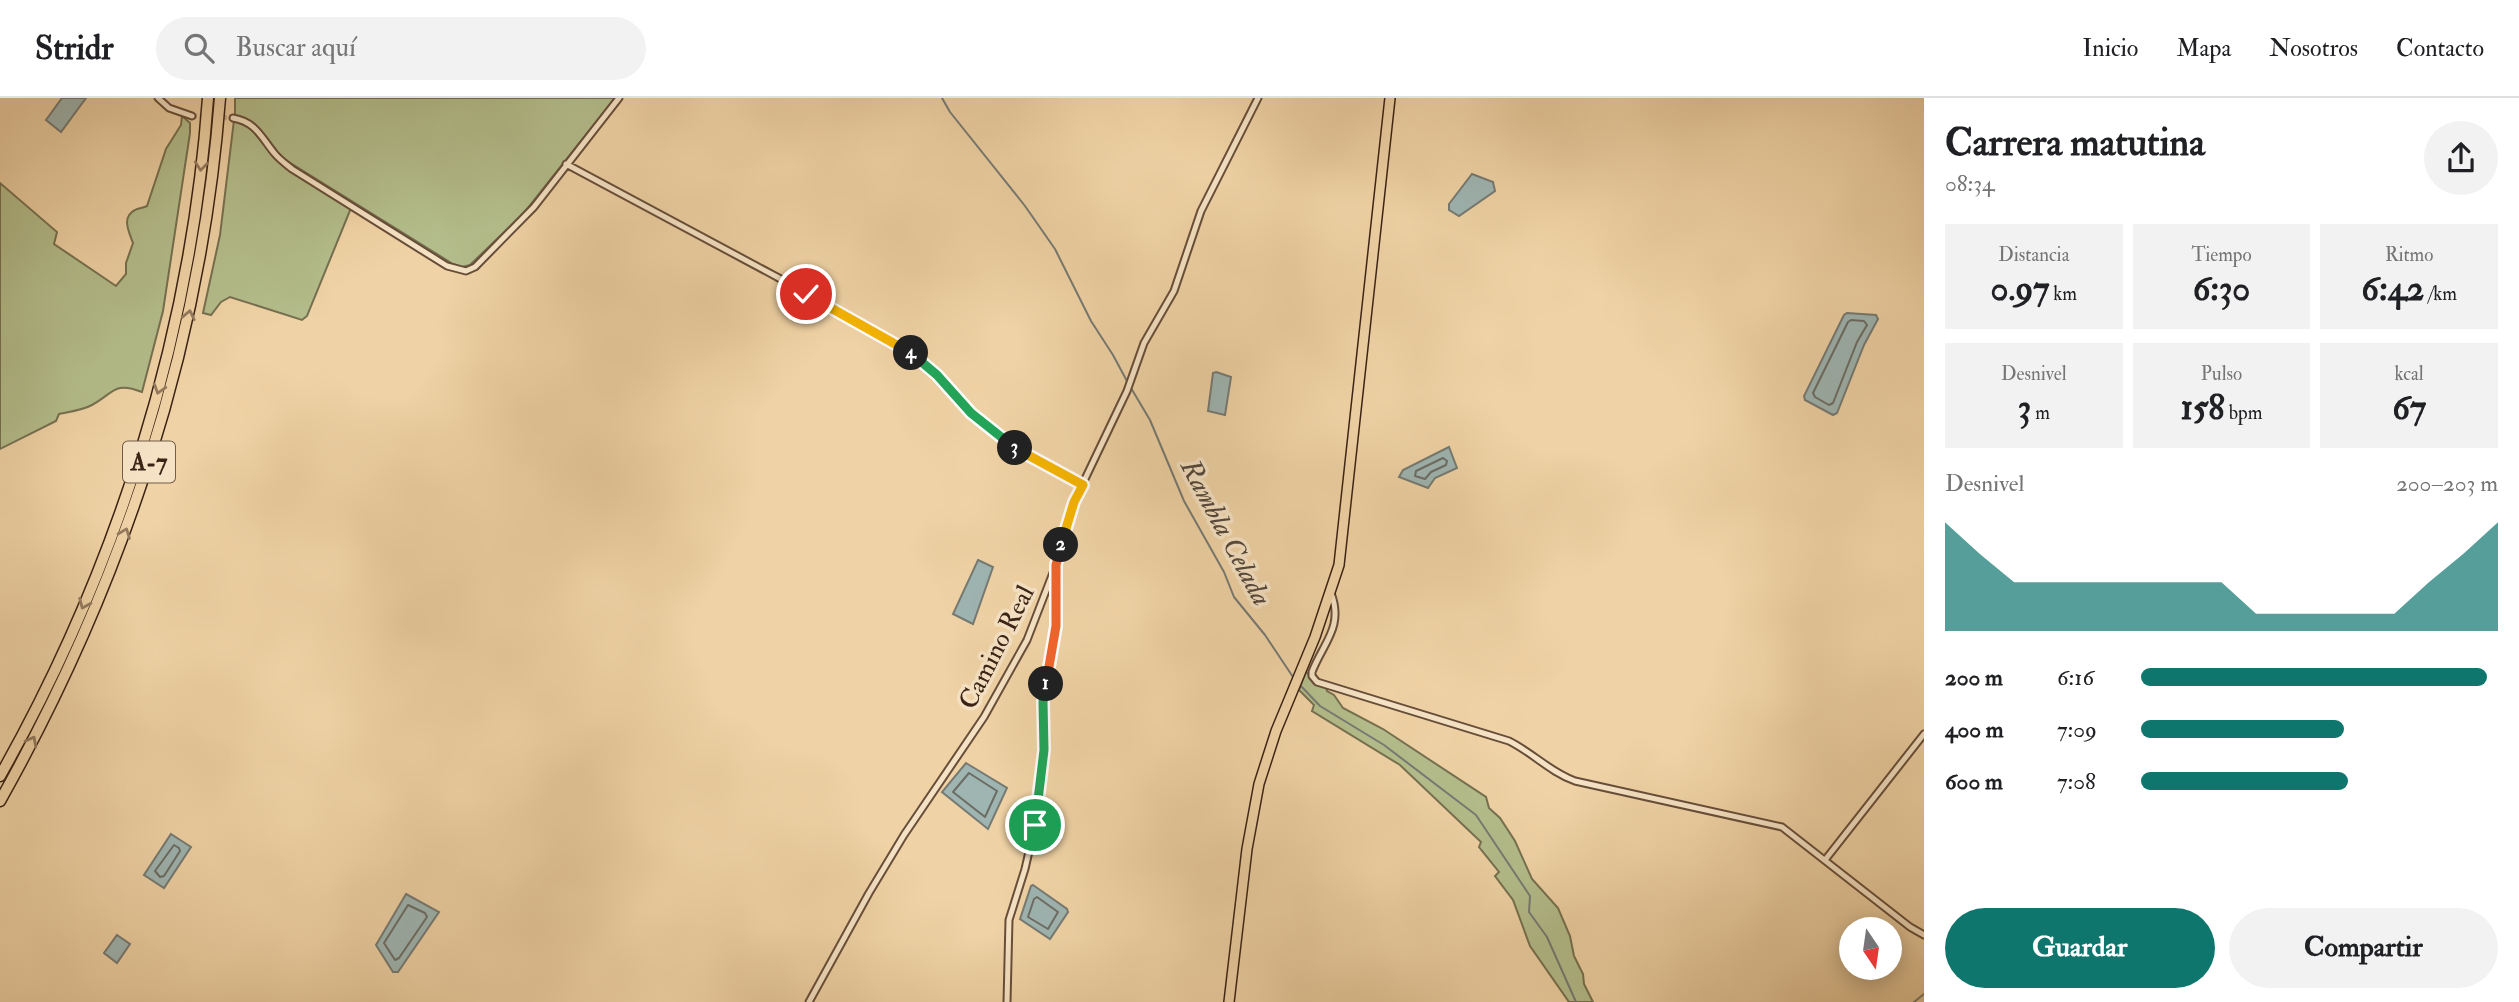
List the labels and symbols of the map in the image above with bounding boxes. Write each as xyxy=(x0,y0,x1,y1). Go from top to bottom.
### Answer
one-way arrow xyxy=(194,160,209,172)
pin xyxy=(776,264,836,324)
one-way arrow xyxy=(180,309,195,321)
pin: 4 xyxy=(894,336,928,370)
one-way arrow xyxy=(152,383,167,395)
pin: 3 xyxy=(998,430,1032,466)
road number: A-7 xyxy=(123,442,175,482)
water label: Rambla Celada xyxy=(1172,452,1279,612)
one-way arrow xyxy=(117,528,131,540)
pin: 2 xyxy=(1044,528,1078,562)
street label: Camino Real xyxy=(952,580,1042,715)
one-way arrow xyxy=(78,597,92,609)
pin: 1 xyxy=(1028,666,1064,702)
one-way arrow xyxy=(24,735,37,748)
pin xyxy=(1005,795,1065,855)
north arrow xyxy=(1839,917,1902,980)

